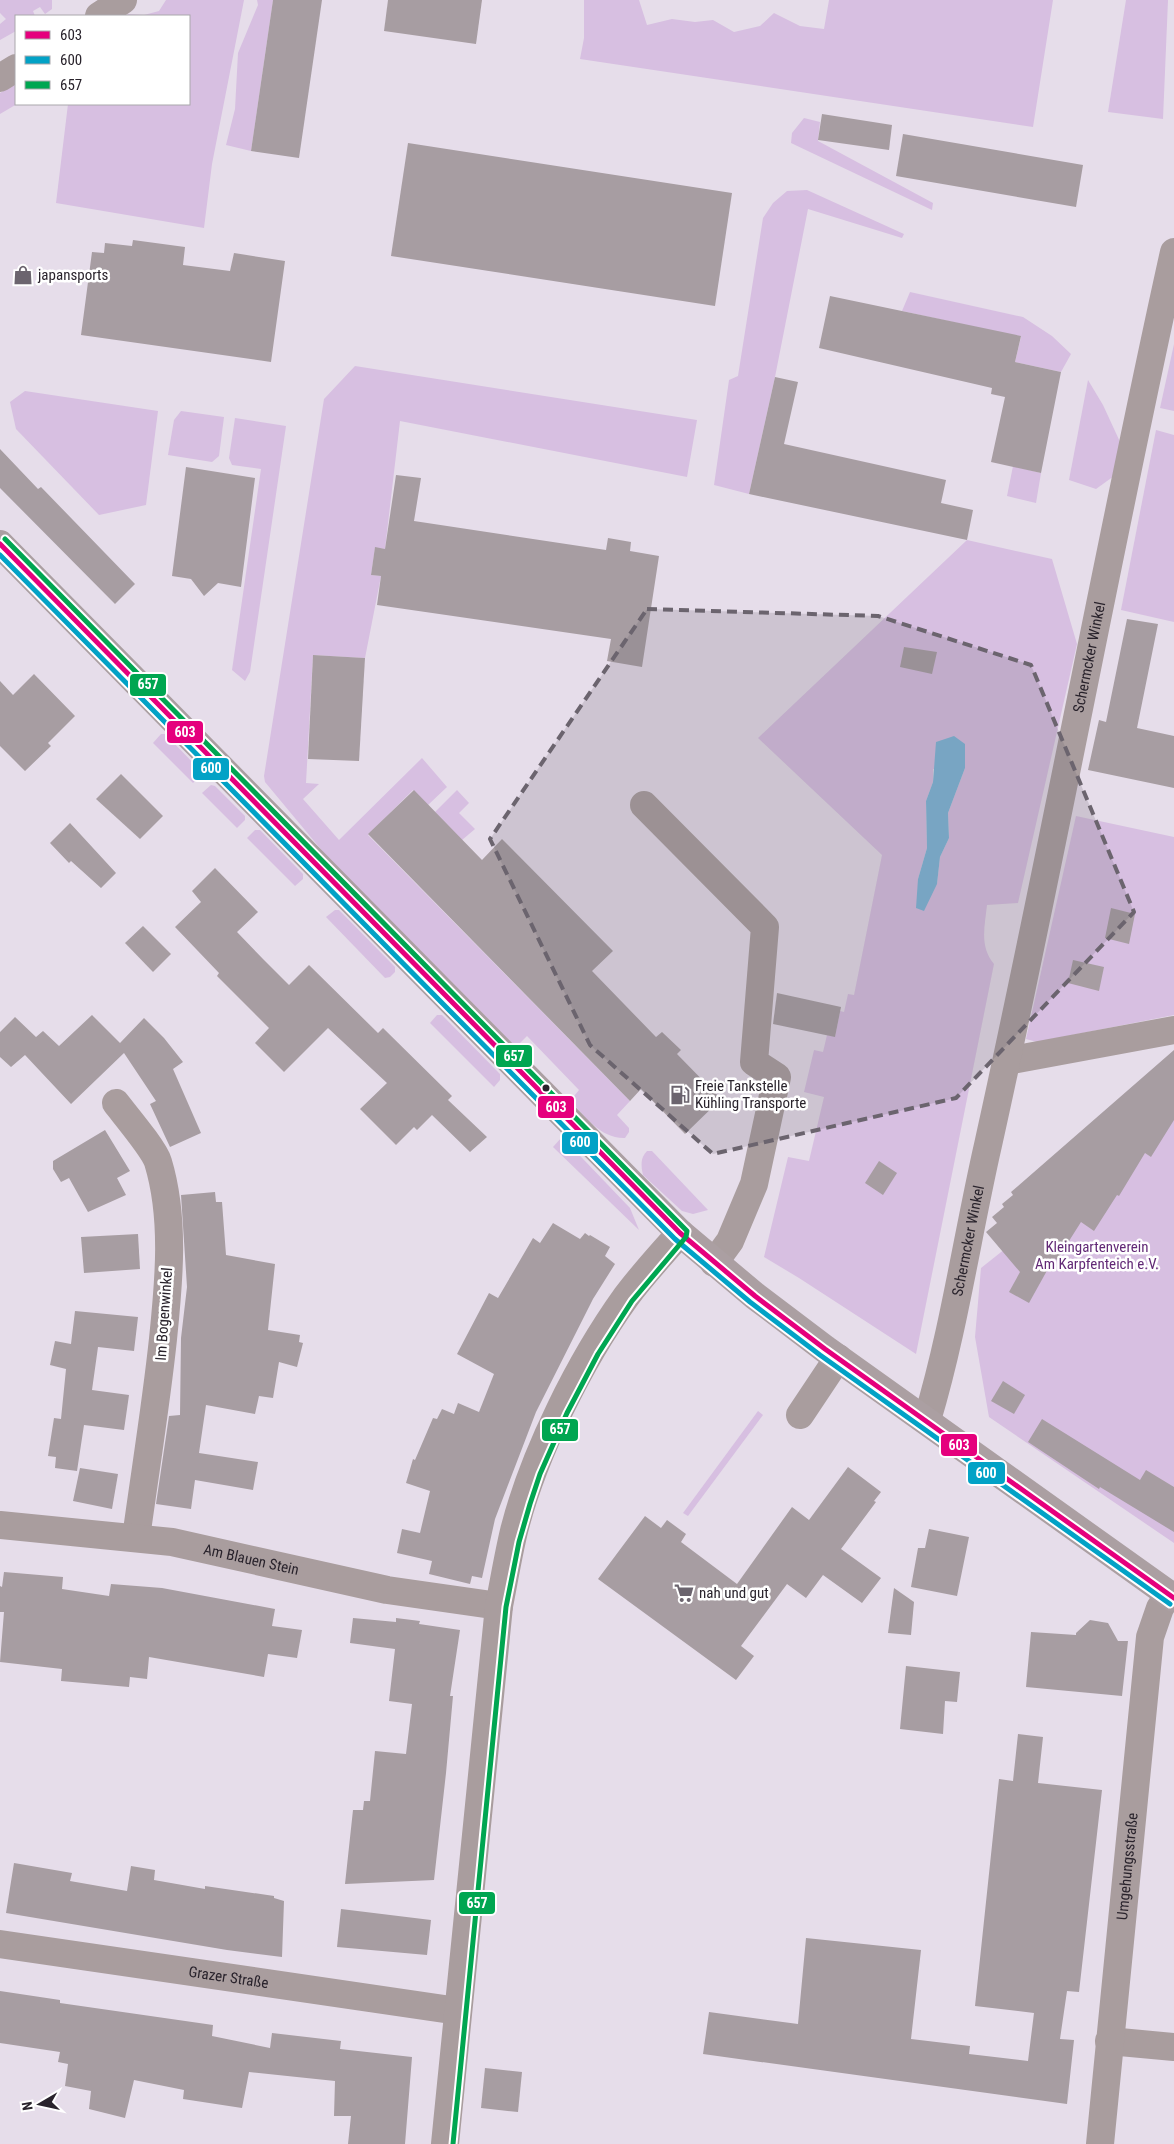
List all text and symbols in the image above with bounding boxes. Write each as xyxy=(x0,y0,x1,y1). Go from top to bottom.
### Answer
legend xyxy=(15,15,190,105)
text: 603 xyxy=(60,26,82,44)
text: 600 xyxy=(60,51,82,69)
text: 657 xyxy=(60,76,82,94)
shop icon: japansports xyxy=(12,264,34,286)
place label: japansports xyxy=(37,266,109,284)
street label: Schermcker Winkel xyxy=(1069,600,1109,714)
line badge: 657 xyxy=(129,673,167,697)
text: 657 xyxy=(137,676,159,692)
line badge: 603 xyxy=(166,720,204,744)
text: 603 xyxy=(174,724,196,740)
line badge: 600 xyxy=(192,757,230,781)
text: 600 xyxy=(200,760,222,776)
line badge: 657 xyxy=(495,1044,533,1068)
text: 657 xyxy=(503,1048,525,1064)
place label: Freie Tankstelle Kühling Transporte xyxy=(695,1077,806,1112)
unlabelled marker xyxy=(541,1083,551,1093)
fuel station icon: Freie Tankstelle Kühling Transporte xyxy=(669,1084,691,1106)
line badge: 603 xyxy=(537,1095,575,1119)
text: 603 xyxy=(545,1099,567,1115)
line badge: 600 xyxy=(561,1131,599,1155)
text: 600 xyxy=(569,1134,591,1150)
street label: Schermcker Winkel xyxy=(948,1184,988,1298)
park label: Kleingartenverein Am Karpfenteich e.V. xyxy=(1035,1238,1159,1273)
street label: Im Bogenwinkel xyxy=(152,1267,176,1361)
line badge: 657 xyxy=(541,1418,579,1442)
text: 657 xyxy=(549,1421,571,1437)
line badge: 603 xyxy=(940,1433,978,1457)
text: 603 xyxy=(948,1437,970,1453)
line badge: 600 xyxy=(967,1461,1006,1485)
text: 600 xyxy=(975,1465,997,1481)
street label: Am Blauen Stein xyxy=(202,1540,301,1579)
supermarket icon: nah und gut xyxy=(673,1582,695,1604)
place label: nah und gut xyxy=(699,1584,769,1602)
street label: Umgehungsstraße xyxy=(1113,1812,1142,1921)
line badge: 657 xyxy=(458,1891,496,1915)
text: 657 xyxy=(466,1895,488,1911)
street label: Grazer Straße xyxy=(187,1963,270,1992)
north arrow xyxy=(15,2079,65,2129)
text: N xyxy=(19,2101,36,2112)

